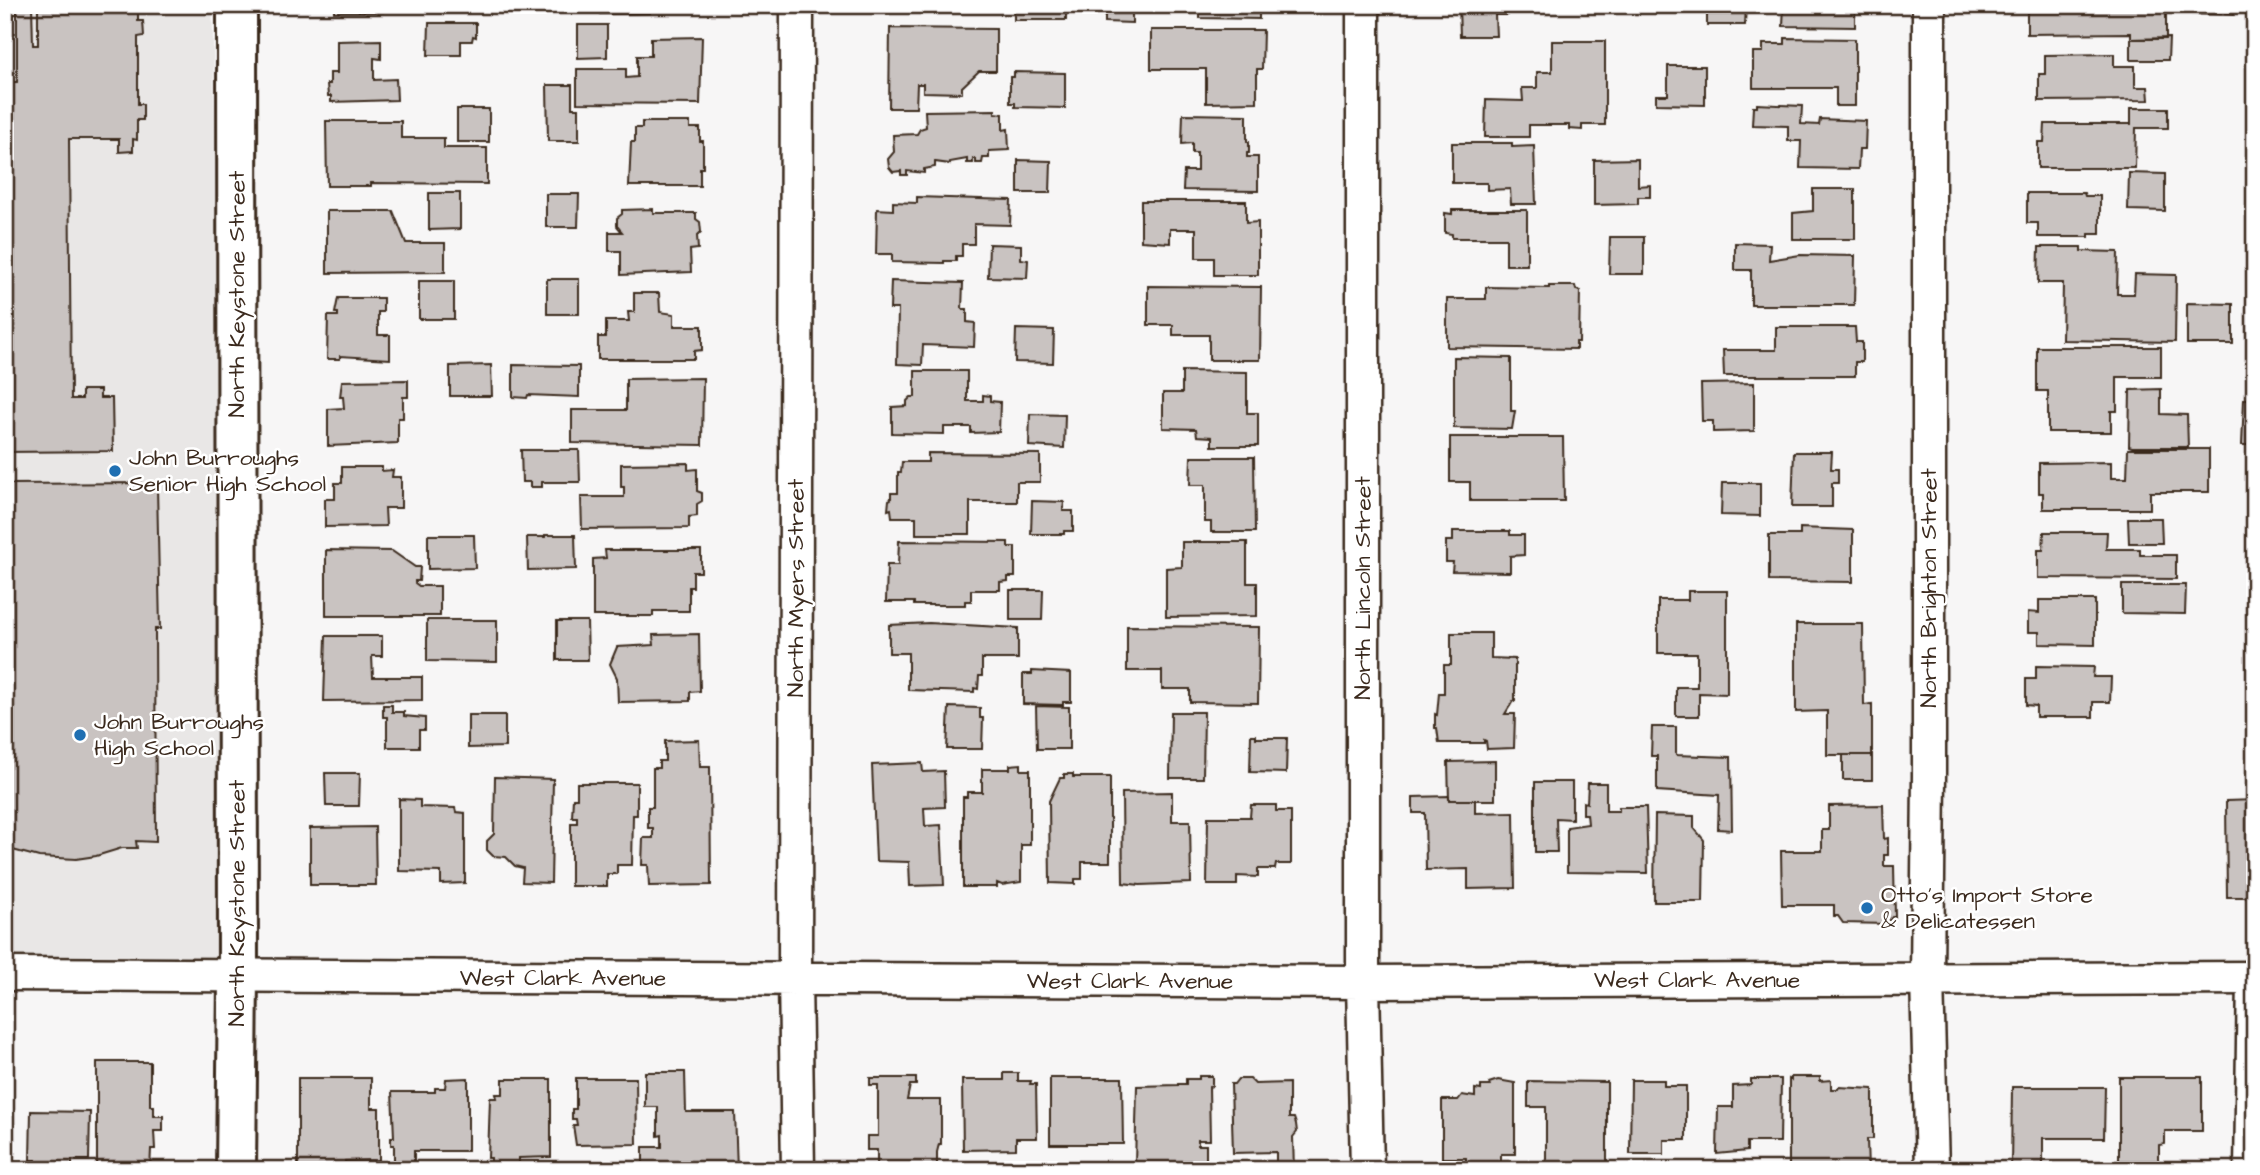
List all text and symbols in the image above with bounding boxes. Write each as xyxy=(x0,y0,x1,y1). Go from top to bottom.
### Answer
street label: North Keystone Street xyxy=(221,170,254,417)
place label: John Burroughs Senior High School xyxy=(129,442,326,501)
marker: John Burroughs Senior High School xyxy=(107,463,123,479)
street label: North Brighton Street xyxy=(1913,467,1946,708)
street label: North Lincoln Street xyxy=(1347,475,1379,700)
street label: North Myers Street xyxy=(780,478,813,697)
place label: John Burroughs High School xyxy=(94,706,264,765)
marker: John Burroughs High School xyxy=(72,727,88,743)
street label: North Keystone Street xyxy=(221,779,254,1026)
place label: Otto's Import Store & Delicatessen xyxy=(1881,879,2093,937)
marker: Otto's Import Store & Delicatessen xyxy=(1859,900,1875,916)
street label: West Clark Avenue xyxy=(460,962,666,994)
street label: West Clark Avenue xyxy=(1594,964,1800,996)
street label: West Clark Avenue xyxy=(1027,965,1233,997)

